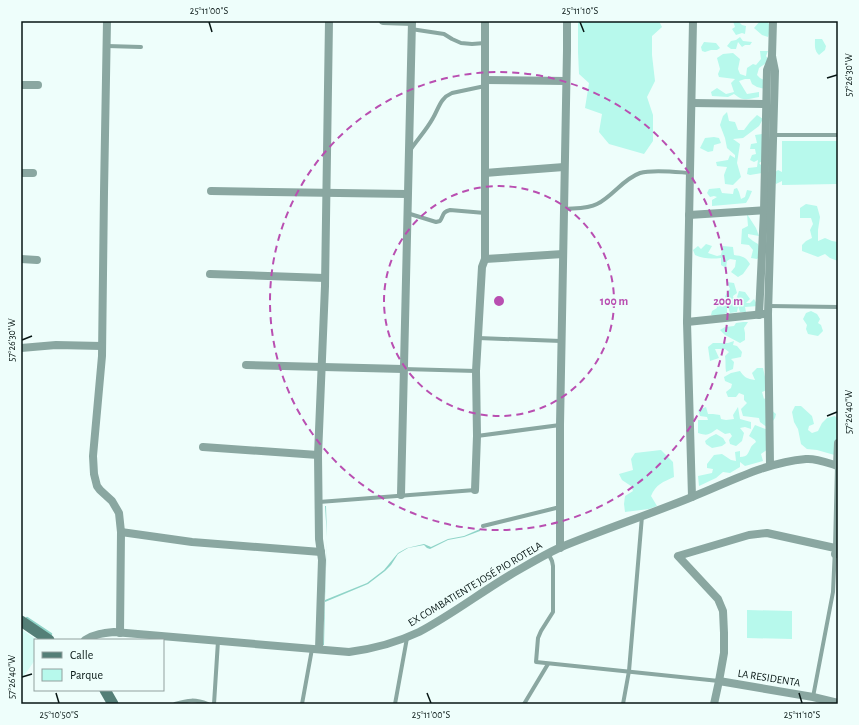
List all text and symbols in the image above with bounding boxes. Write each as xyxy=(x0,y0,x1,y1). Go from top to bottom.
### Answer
text: 25°11'00"S xyxy=(190,6,228,16)
text: 25°11'10"S xyxy=(562,6,598,16)
text: 57°26'30"W xyxy=(844,53,854,97)
centre of rings xyxy=(492,294,506,308)
text: 100 m xyxy=(600,295,628,307)
text: 200 m xyxy=(713,295,743,307)
text: 57°26'30"W xyxy=(7,318,17,362)
text: 57°26'40"W xyxy=(844,390,854,434)
street label: EX COMBATIENTE JOSÉ PIO ROTELA xyxy=(406,538,544,628)
legend xyxy=(34,639,164,691)
text: Calle xyxy=(70,649,93,661)
text: 57°26'40"W xyxy=(7,655,17,699)
street label: LA RESIDENTA xyxy=(737,668,802,688)
text: Parque xyxy=(70,669,103,681)
text: 25°10'50"S xyxy=(39,710,79,720)
text: 25°11'00"S xyxy=(412,710,450,720)
text: 25°11'10"S xyxy=(784,710,820,720)

